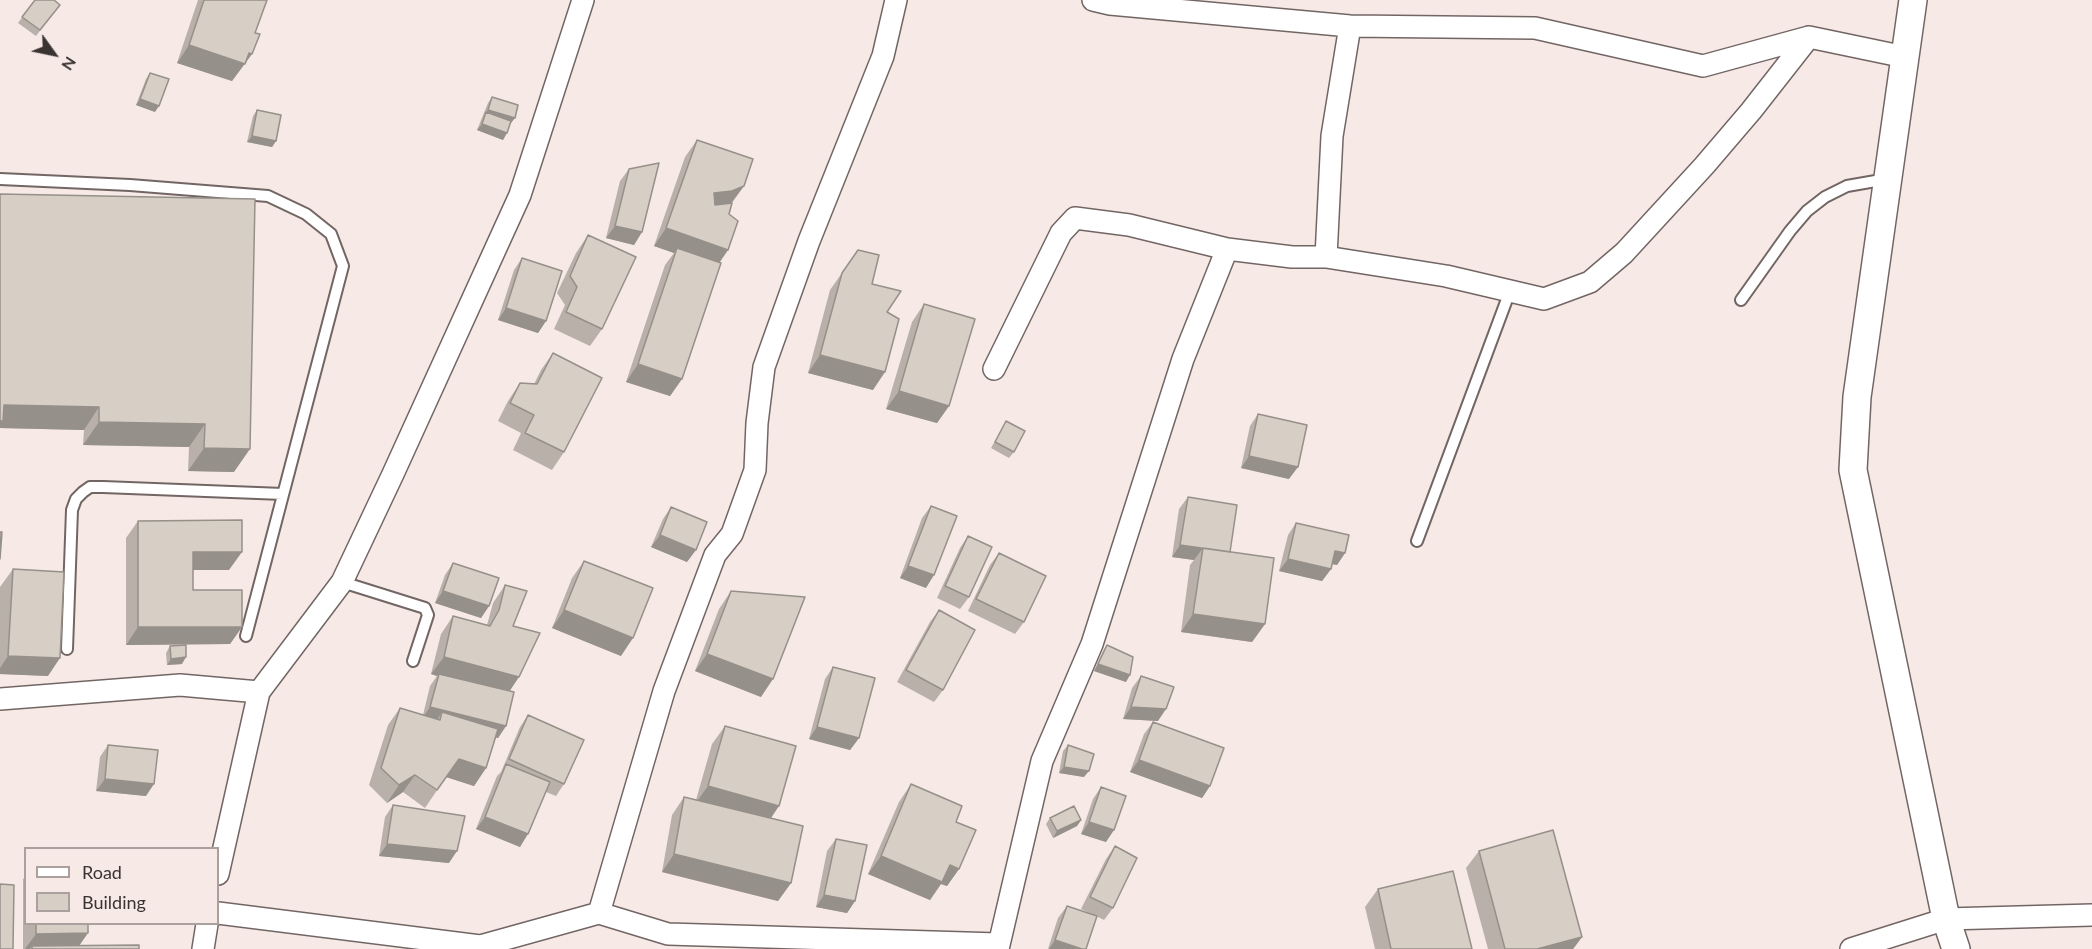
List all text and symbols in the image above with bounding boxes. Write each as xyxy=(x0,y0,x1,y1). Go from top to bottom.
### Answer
north arrow xyxy=(24,24,84,84)
text: N xyxy=(58,54,81,74)
legend xyxy=(24,847,219,925)
text: Road xyxy=(82,861,122,883)
text: Building xyxy=(82,891,146,913)

